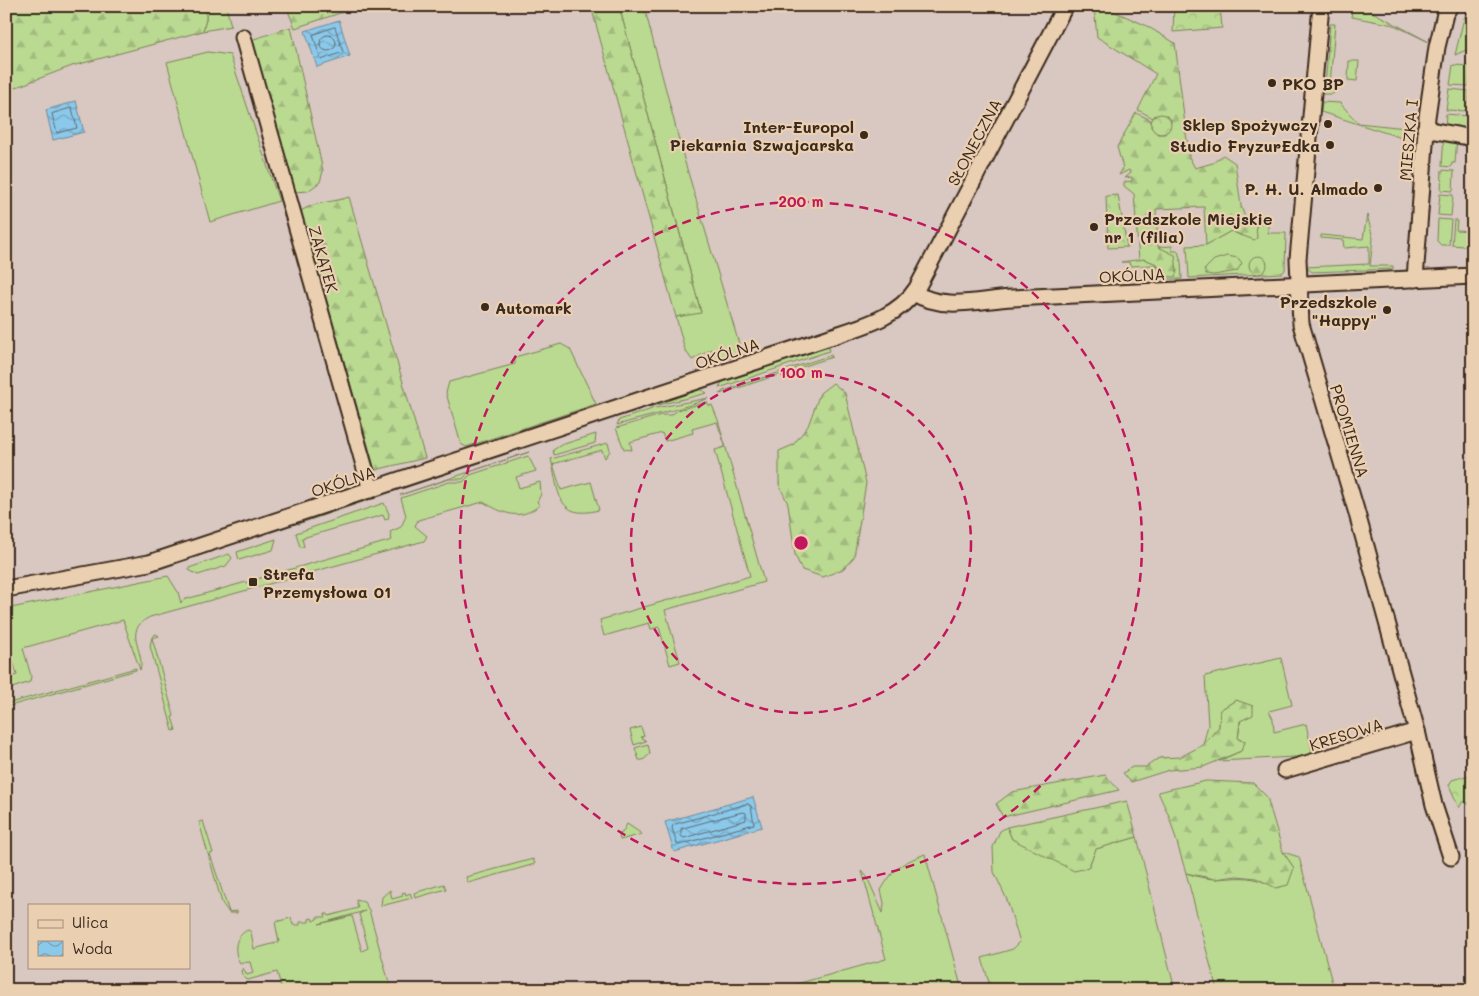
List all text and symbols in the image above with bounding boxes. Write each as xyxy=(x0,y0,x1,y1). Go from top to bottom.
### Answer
place label: PKO BP xyxy=(1282,73,1344,94)
marker: PKO BP xyxy=(1266,77,1278,89)
street label: SŁONECZNA xyxy=(942,95,1006,189)
street label: MIESZKA I xyxy=(1394,98,1422,182)
place label: Sklep Spożywczy xyxy=(1183,114,1318,135)
place label: Inter-Europol Piekarnia Szwajcarska xyxy=(670,116,854,155)
marker: Sklep Spożywczy xyxy=(1322,118,1334,130)
marker: Inter-Europol Piekarnia Szwajcarska xyxy=(858,129,870,141)
place label: Studio FryzurEdka xyxy=(1170,135,1320,156)
marker: Studio FryzurEdka xyxy=(1324,139,1336,151)
place label: P. H. U. Almado xyxy=(1245,178,1368,199)
marker: P. H. U. Almado xyxy=(1372,182,1384,194)
text: 200 m xyxy=(779,191,824,211)
place label: Przedszkole Miejskie nr 1 (filia) xyxy=(1104,208,1273,247)
marker: Przedszkole Miejskie nr 1 (filia) xyxy=(1088,221,1100,233)
street label: ZAKĄTEK xyxy=(304,223,344,295)
street label: OKÓLNA xyxy=(1098,263,1166,287)
place label: Przedszkole "Happy" xyxy=(1280,291,1377,330)
place label: Automark xyxy=(495,297,572,318)
marker: Automark xyxy=(479,301,491,313)
marker: Przedszkole "Happy" xyxy=(1381,304,1393,316)
street label: OKÓLNA xyxy=(692,333,762,373)
text: 100 m xyxy=(779,362,823,382)
street label: PROMIENNA xyxy=(1326,382,1374,480)
street label: OKÓLNA xyxy=(308,461,378,501)
centre of rings xyxy=(792,534,810,552)
place label: Strefa Przemysłowa 01 xyxy=(263,563,391,602)
marker: Strefa Przemysłowa 01 xyxy=(247,576,259,588)
street label: KRESOWA xyxy=(1307,713,1385,755)
legend xyxy=(28,904,190,968)
text: Ulica xyxy=(72,912,109,932)
text: Woda xyxy=(72,938,113,958)

